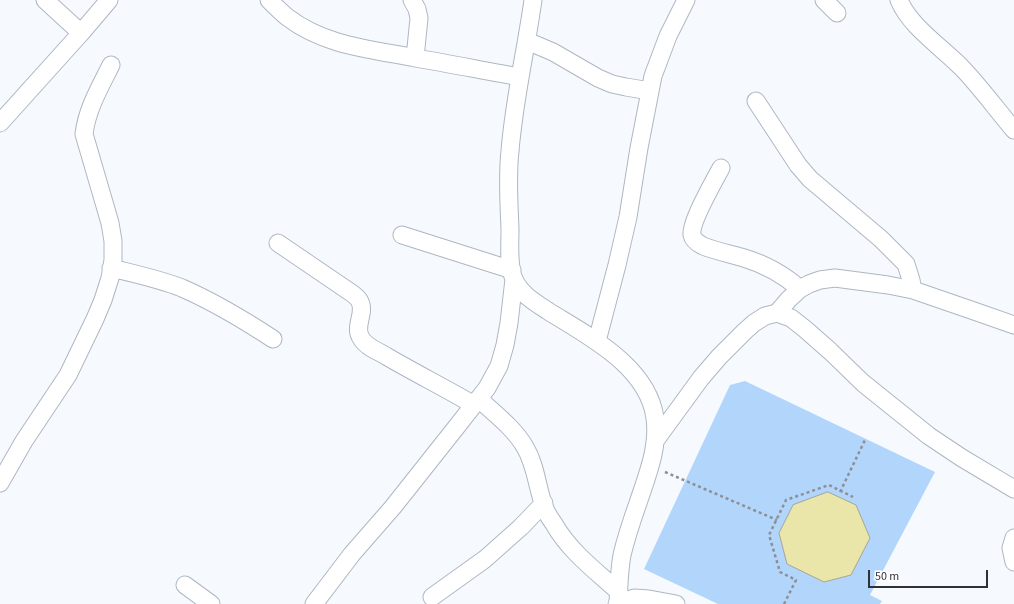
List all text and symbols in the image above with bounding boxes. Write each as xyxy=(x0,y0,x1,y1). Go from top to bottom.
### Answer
scale bar xyxy=(870,562,990,588)
text: 50 m xyxy=(875,568,899,585)

